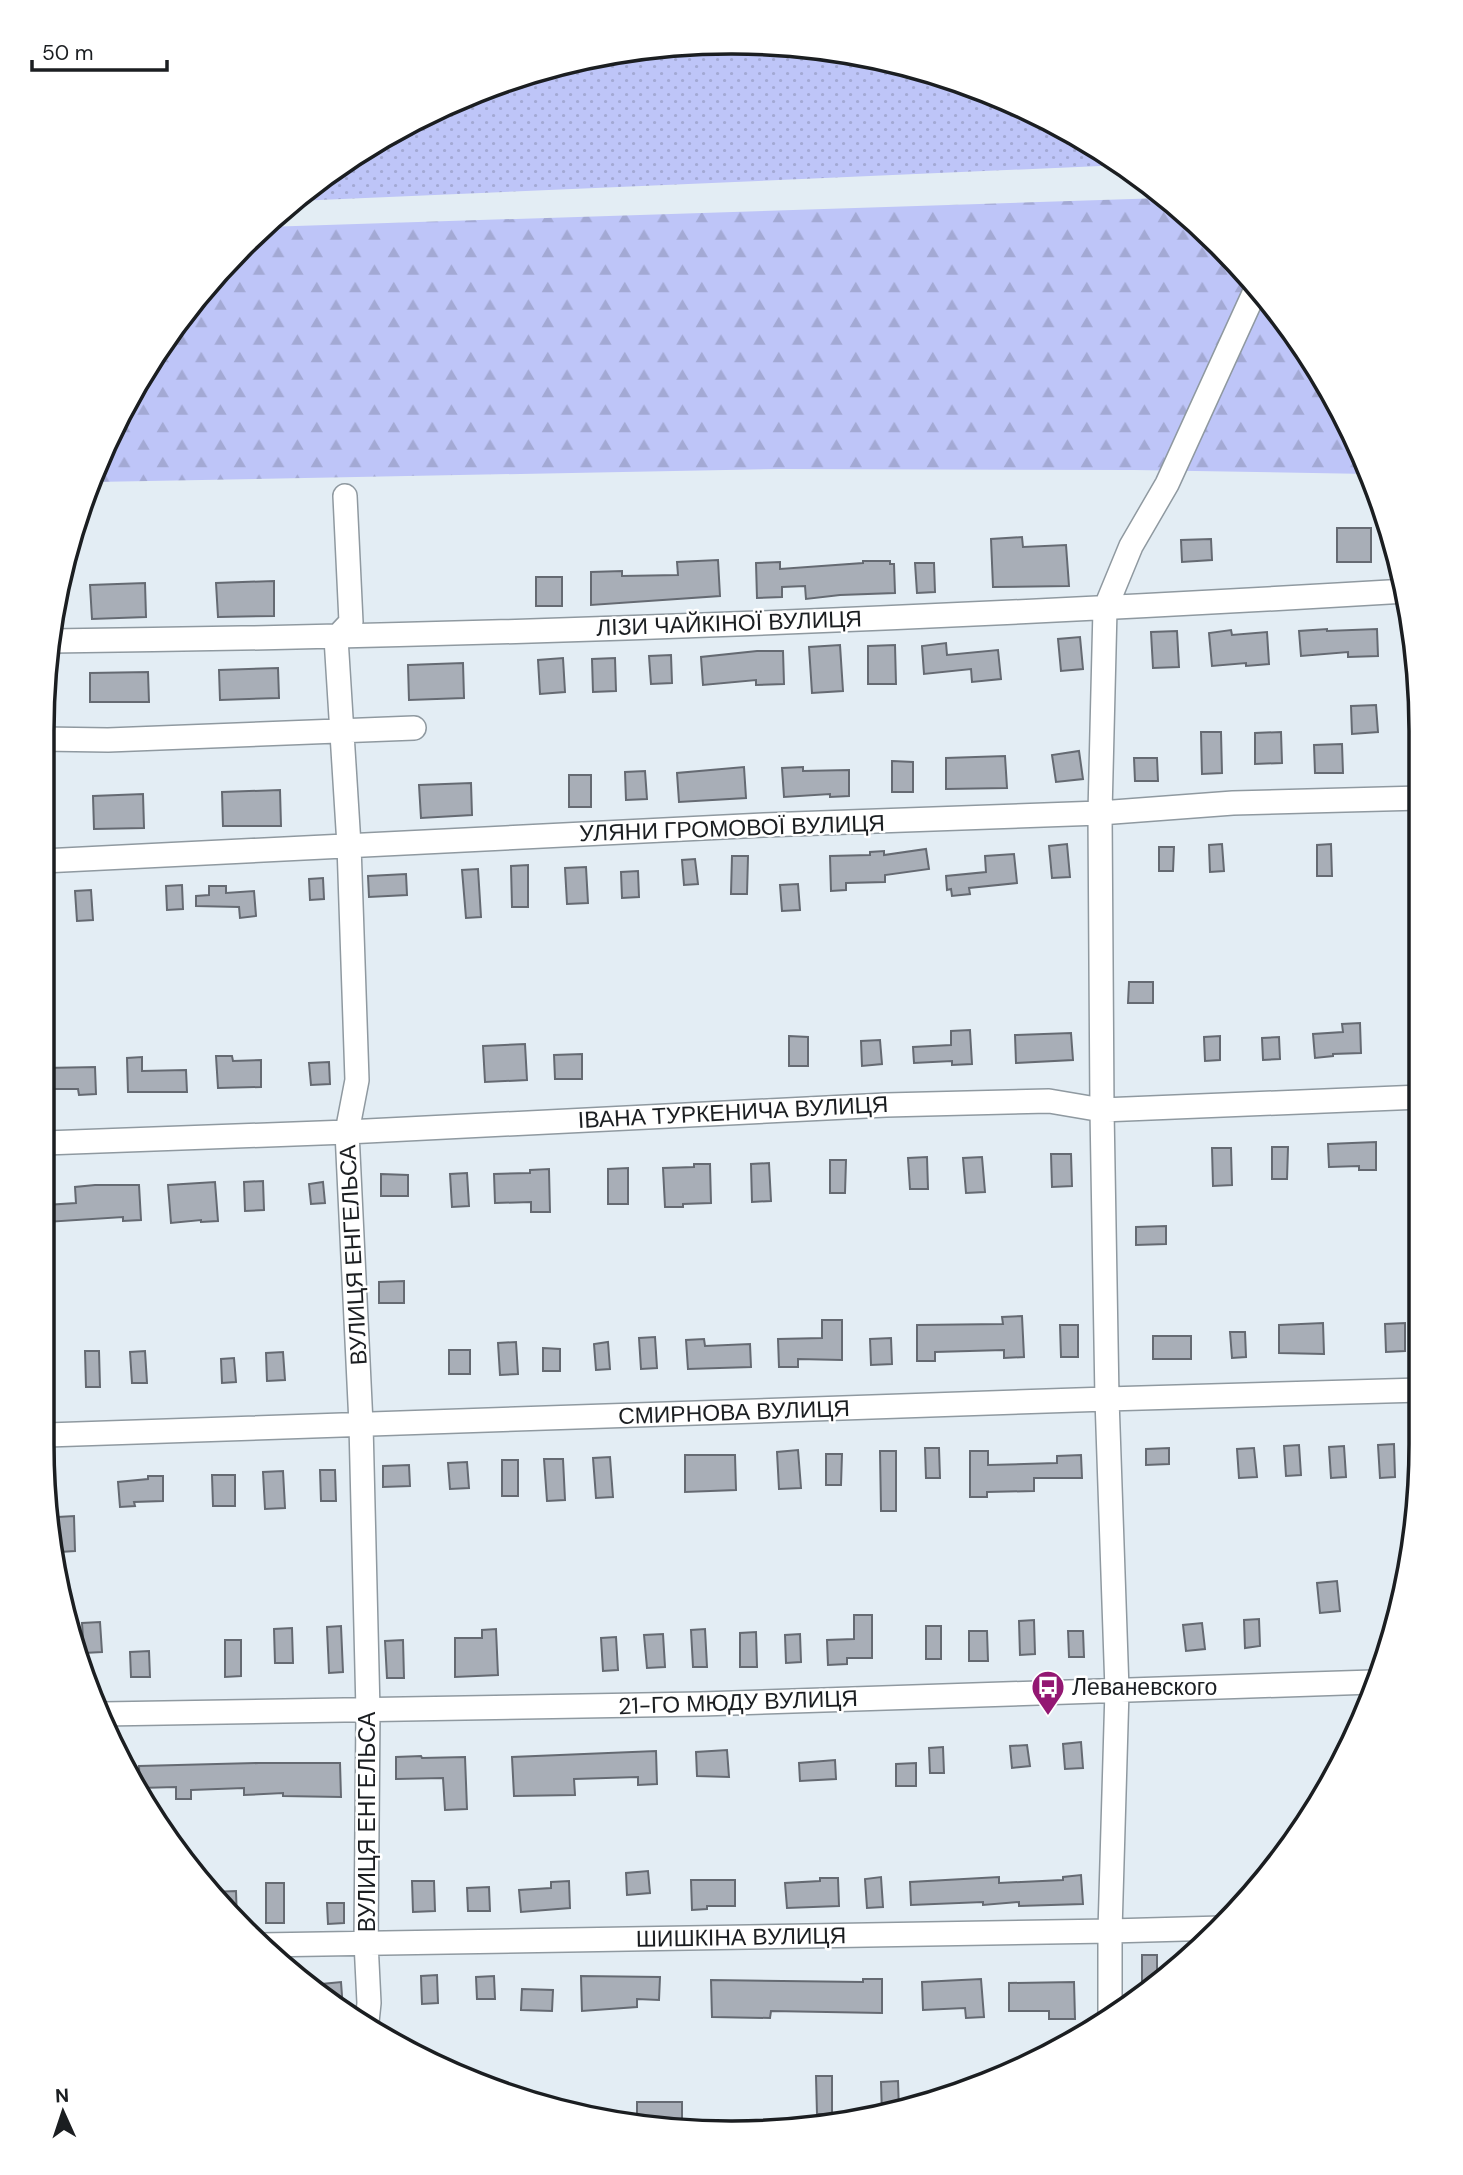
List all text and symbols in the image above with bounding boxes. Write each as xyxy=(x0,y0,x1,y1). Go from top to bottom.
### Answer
scale bar xyxy=(32,28,166,72)
text: 50 m xyxy=(42,39,93,67)
street label: ЛІЗИ ЧАЙКІНОЇ ВУЛИЦЯ xyxy=(596,603,862,643)
street label: УЛЯНИ ГРОМОВОЇ ВУЛИЦЯ xyxy=(579,808,885,848)
street label: ІВАНА ТУРКЕНИЧА ВУЛИЦЯ xyxy=(577,1089,889,1135)
street label: ВУЛИЦЯ ЕНГЕЛЬСА xyxy=(332,1143,374,1366)
street label: СМИРНОВА ВУЛИЦЯ xyxy=(618,1393,850,1431)
bus stop icon: Леваневского xyxy=(1029,1668,1067,1717)
place label: Леваневского xyxy=(1072,1672,1217,1702)
street label: 21-ГО МЮДУ ВУЛИЦЯ xyxy=(618,1683,858,1721)
street label: ВУЛИЦЯ ЕНГЕЛЬСА xyxy=(352,1711,382,1932)
street label: ШИШКІНА ВУЛИЦЯ xyxy=(636,1920,846,1954)
north arrow xyxy=(28,2077,98,2147)
text: N xyxy=(55,2083,70,2108)

